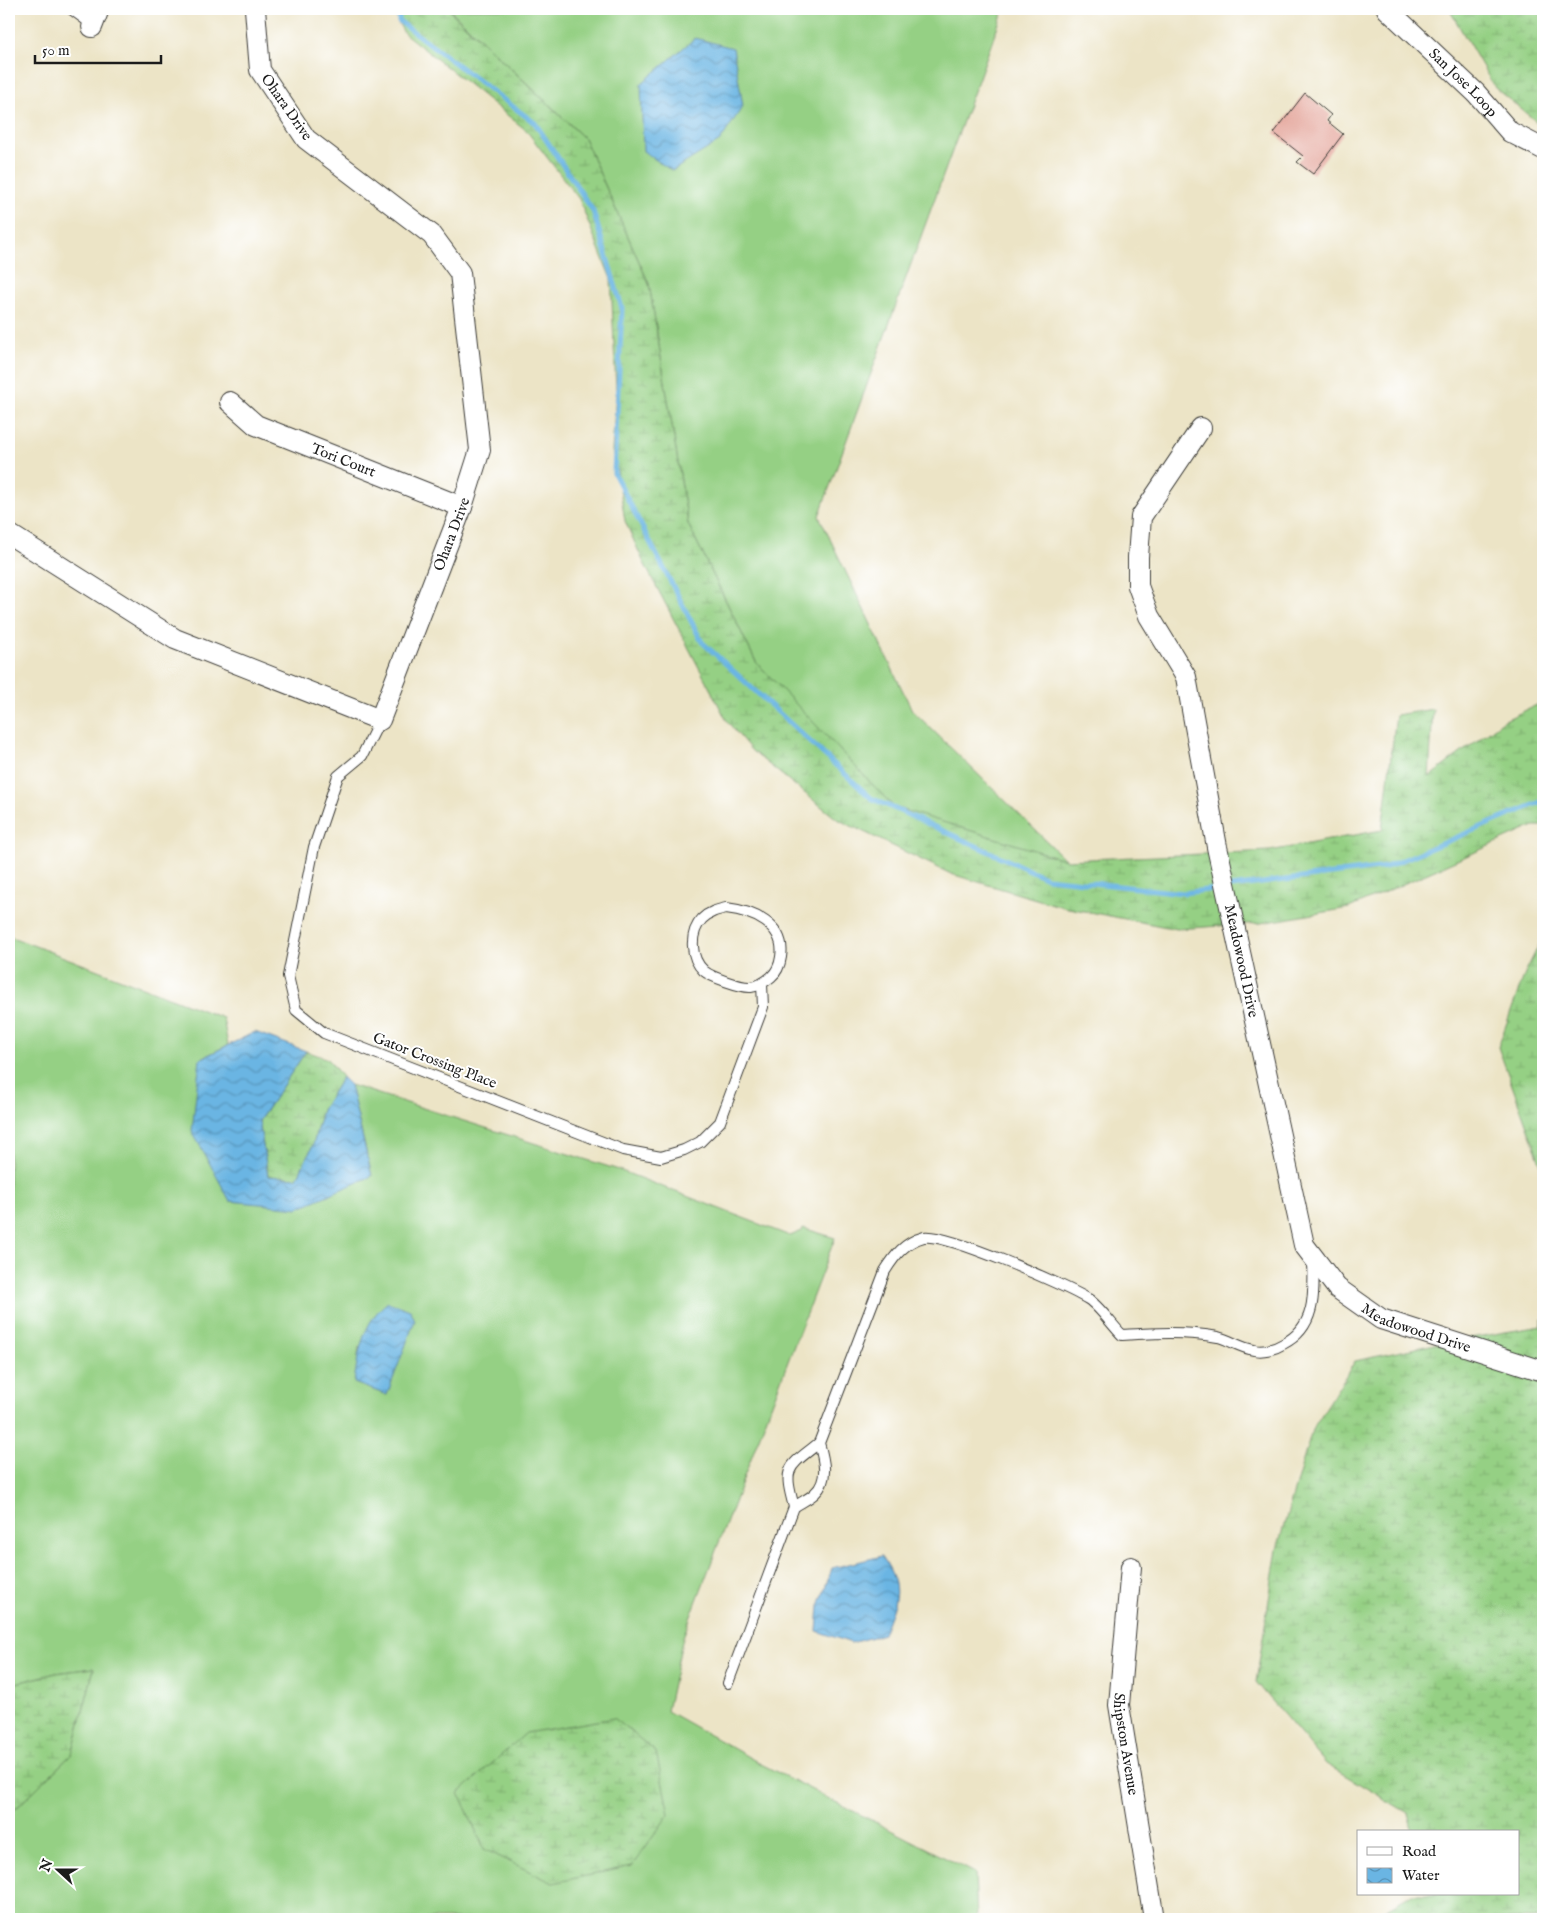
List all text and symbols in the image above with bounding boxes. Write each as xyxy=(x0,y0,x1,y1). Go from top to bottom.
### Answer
scale bar xyxy=(35,32,161,64)
text: 50 m xyxy=(42,41,70,60)
street label: San Jose Loop xyxy=(1425,44,1502,121)
street label: Ohara Drive xyxy=(257,70,317,144)
street label: Tori Court xyxy=(308,439,378,482)
street label: Ohara Drive xyxy=(429,495,474,574)
street label: Meadowood Drive xyxy=(1220,902,1263,1019)
street label: Gator Crossing Place xyxy=(370,1028,500,1093)
street label: Meadowood Drive xyxy=(1357,1299,1473,1357)
street label: Shipston Avenue xyxy=(1109,1692,1143,1797)
legend xyxy=(1357,1830,1520,1896)
text: Road xyxy=(1402,1842,1437,1861)
north arrow xyxy=(32,1846,82,1896)
text: N xyxy=(36,1857,57,1876)
text: Water xyxy=(1402,1866,1440,1885)

